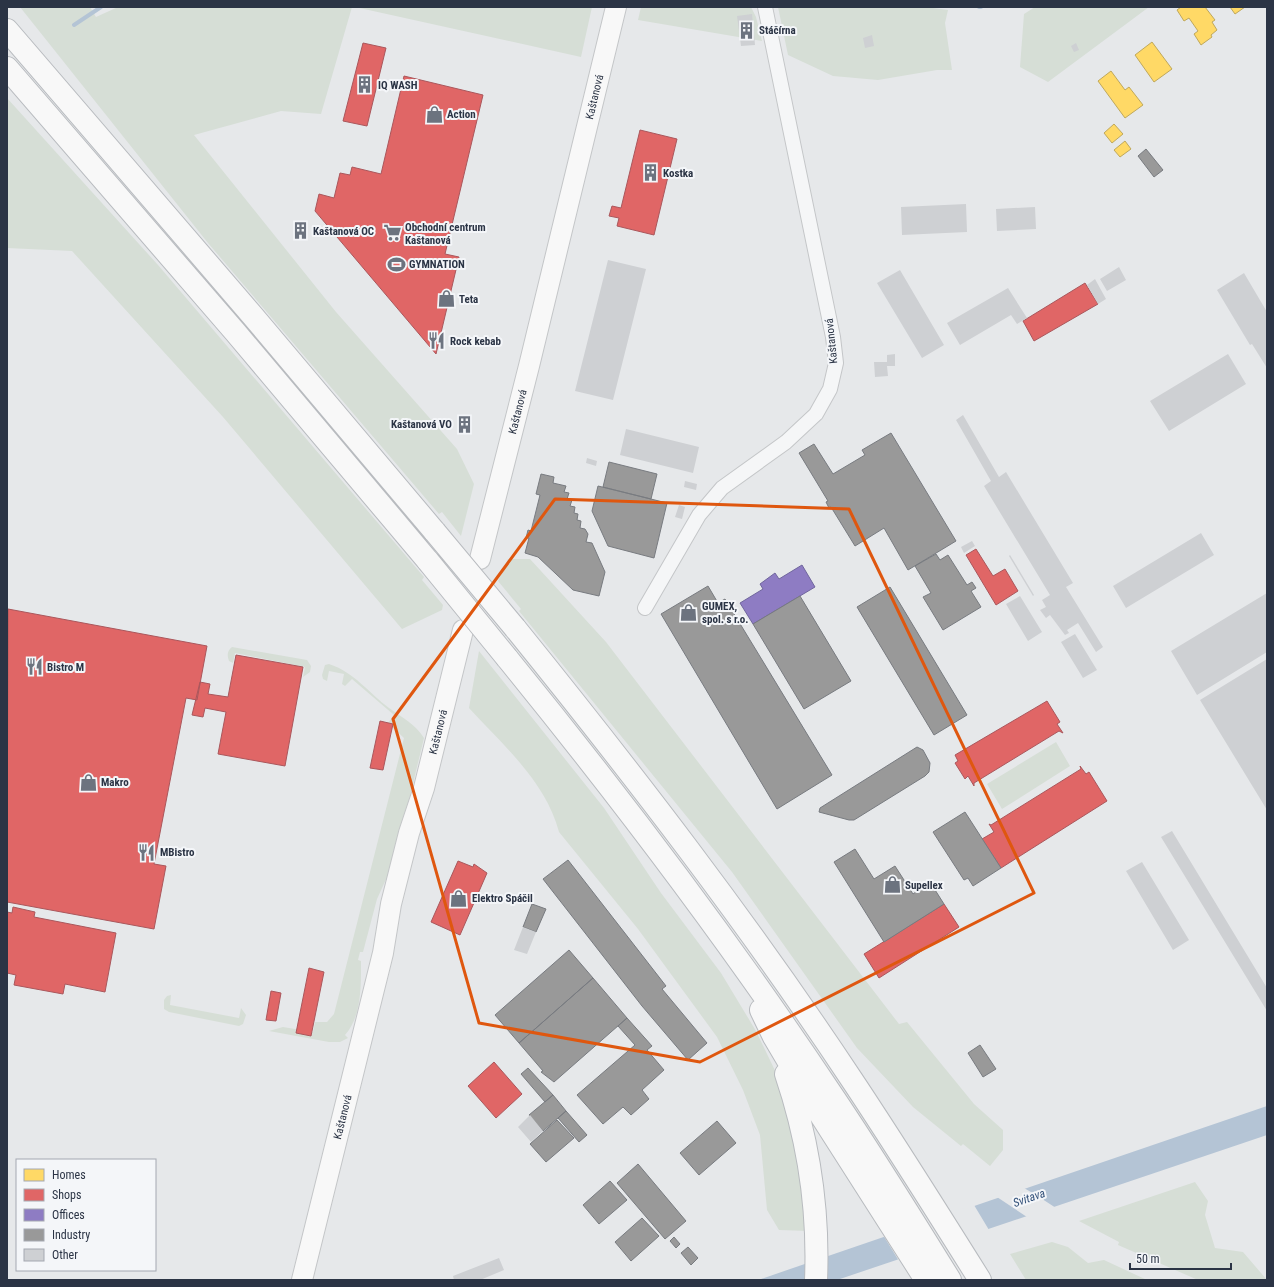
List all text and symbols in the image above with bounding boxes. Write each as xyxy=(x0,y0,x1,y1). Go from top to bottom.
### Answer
building icon: Stáčírna xyxy=(736,20,756,40)
place label: Stáčírna xyxy=(759,24,796,37)
street label: Kaštanová xyxy=(583,73,606,121)
building icon: IQ WASH xyxy=(355,75,375,95)
place label: IQ WASH xyxy=(378,79,418,92)
shop icon: Action xyxy=(424,104,444,124)
place label: Action xyxy=(447,108,476,121)
building icon: Kostka xyxy=(640,163,660,183)
place label: Kostka xyxy=(663,167,693,180)
building icon: Kaštanová OC xyxy=(290,221,310,241)
place label: Obchodní centrum Kaštanová xyxy=(405,221,486,247)
supermarket icon: Obchodní centrum Kaštanová xyxy=(382,223,402,243)
place label: Kaštanová OC xyxy=(313,225,374,238)
sports icon: GYMNATION xyxy=(386,254,406,274)
place label: GYMNATION xyxy=(409,258,465,271)
shop icon: Teta xyxy=(436,289,456,309)
place label: Teta xyxy=(459,293,478,306)
street label: Kaštanová xyxy=(823,318,840,364)
restaurant icon: Rock kebab xyxy=(427,331,447,351)
place label: Rock kebab xyxy=(450,335,501,348)
street label: Kaštanová xyxy=(506,388,530,435)
building icon: Kaštanová VO xyxy=(455,414,475,434)
place label: Kaštanová VO xyxy=(391,418,452,431)
place label: GUMEX, spol. s r.o. xyxy=(702,600,749,626)
shop icon: GUMEX, spol. s r.o. xyxy=(679,602,699,622)
restaurant icon: Bistro M xyxy=(24,657,44,677)
place label: Bistro M xyxy=(47,661,84,674)
street label: Kaštanová xyxy=(427,708,450,756)
shop icon: Makro xyxy=(78,772,98,792)
place label: Makro xyxy=(101,776,129,789)
restaurant icon: MBistro xyxy=(137,842,157,862)
place label: MBistro xyxy=(160,846,195,859)
shop icon: Supellex xyxy=(882,875,902,895)
place label: Supellex xyxy=(905,879,943,892)
shop icon: Elektro Spáčil xyxy=(449,888,469,908)
place label: Elektro Spáčil xyxy=(472,892,533,905)
street label: Kaštanová xyxy=(331,1093,355,1141)
legend xyxy=(16,1159,156,1271)
text: Homes xyxy=(52,1168,86,1182)
water label: Svitava xyxy=(1011,1186,1047,1210)
text: Shops xyxy=(52,1188,81,1202)
text: Offices xyxy=(52,1208,85,1222)
text: Industry xyxy=(52,1228,90,1242)
scale bar xyxy=(1130,1245,1231,1271)
text: Other xyxy=(52,1248,78,1262)
text: 50 m xyxy=(1136,1252,1160,1266)

